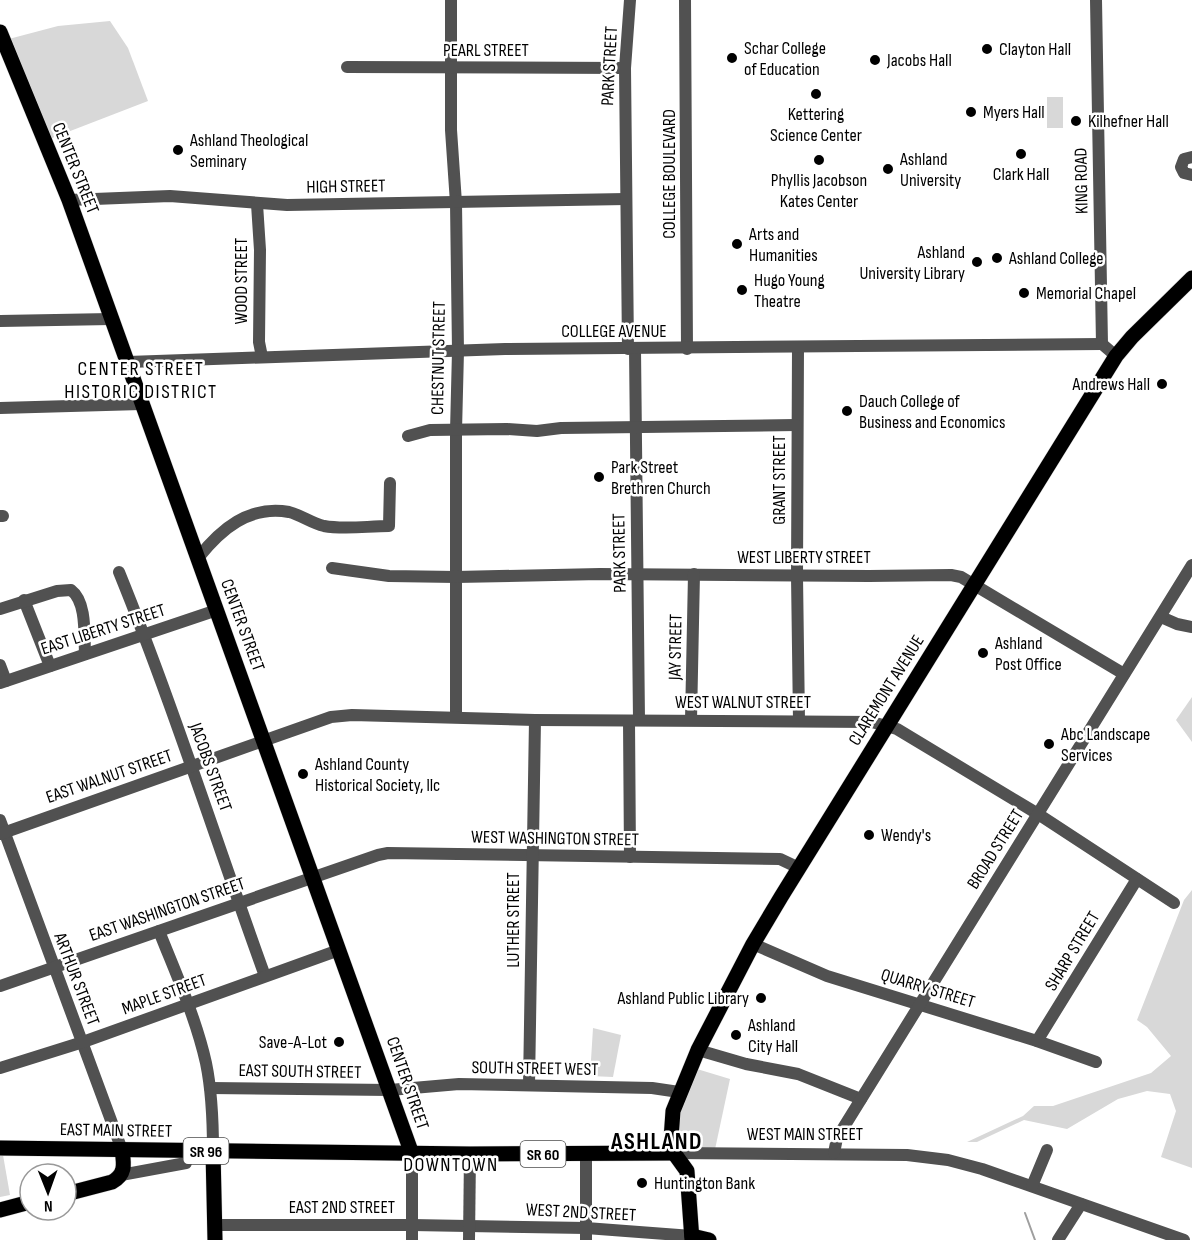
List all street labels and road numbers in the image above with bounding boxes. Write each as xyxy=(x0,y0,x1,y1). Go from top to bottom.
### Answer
street label: PARK STREET xyxy=(597,26,622,106)
street label: PEARL STREET xyxy=(443,40,529,61)
street label: COLLEGE BOULEVARD xyxy=(659,109,680,239)
street label: CENTER STREET xyxy=(48,119,103,217)
street label: KING ROAD xyxy=(1070,148,1093,214)
street label: HIGH STREET xyxy=(306,175,386,198)
street label: WOOD STREET xyxy=(231,238,252,324)
street label: CHESTNUT STREET xyxy=(427,301,450,415)
street label: COLLEGE AVENUE xyxy=(561,321,667,342)
street label: GRANT STREET xyxy=(769,435,790,525)
street label: PARK STREET xyxy=(608,513,631,593)
street label: WEST LIBERTY STREET xyxy=(737,547,871,568)
street label: CENTER STREET xyxy=(216,576,269,674)
street label: EAST LIBERTY STREET xyxy=(38,599,168,659)
street label: JAY STREET xyxy=(664,614,687,681)
street label: CLAREMONT AVENUE xyxy=(844,631,929,749)
street label: WEST WALNUT STREET xyxy=(675,692,811,713)
street label: JACOBS STREET xyxy=(184,719,236,814)
street label: EAST WALNUT STREET xyxy=(43,745,175,808)
street label: BROAD STREET xyxy=(963,806,1028,893)
street label: WEST WASHINGTON STREET xyxy=(471,827,639,850)
street label: LUTHER STREET xyxy=(503,872,524,968)
street label: EAST WASHINGTON STREET xyxy=(86,873,248,946)
street label: SHARP STREET xyxy=(1041,908,1104,995)
street label: ARTHUR STREET xyxy=(49,929,104,1029)
street label: QUARRY STREET xyxy=(878,964,978,1013)
street label: MAPLE STREET xyxy=(119,970,209,1019)
street label: CENTER STREET xyxy=(382,1034,433,1132)
street label: SOUTH STREET WEST xyxy=(471,1057,599,1080)
street label: EAST SOUTH STREET xyxy=(238,1060,362,1083)
street label: EAST MAIN STREET xyxy=(60,1119,172,1142)
street label: WEST MAIN STREET xyxy=(747,1124,863,1145)
road number: SR 96 xyxy=(184,1138,228,1164)
road number: SR 60 xyxy=(520,1141,566,1167)
street label: EAST 2ND STREET xyxy=(289,1197,395,1218)
street label: WEST 2ND STREET xyxy=(525,1199,637,1226)

